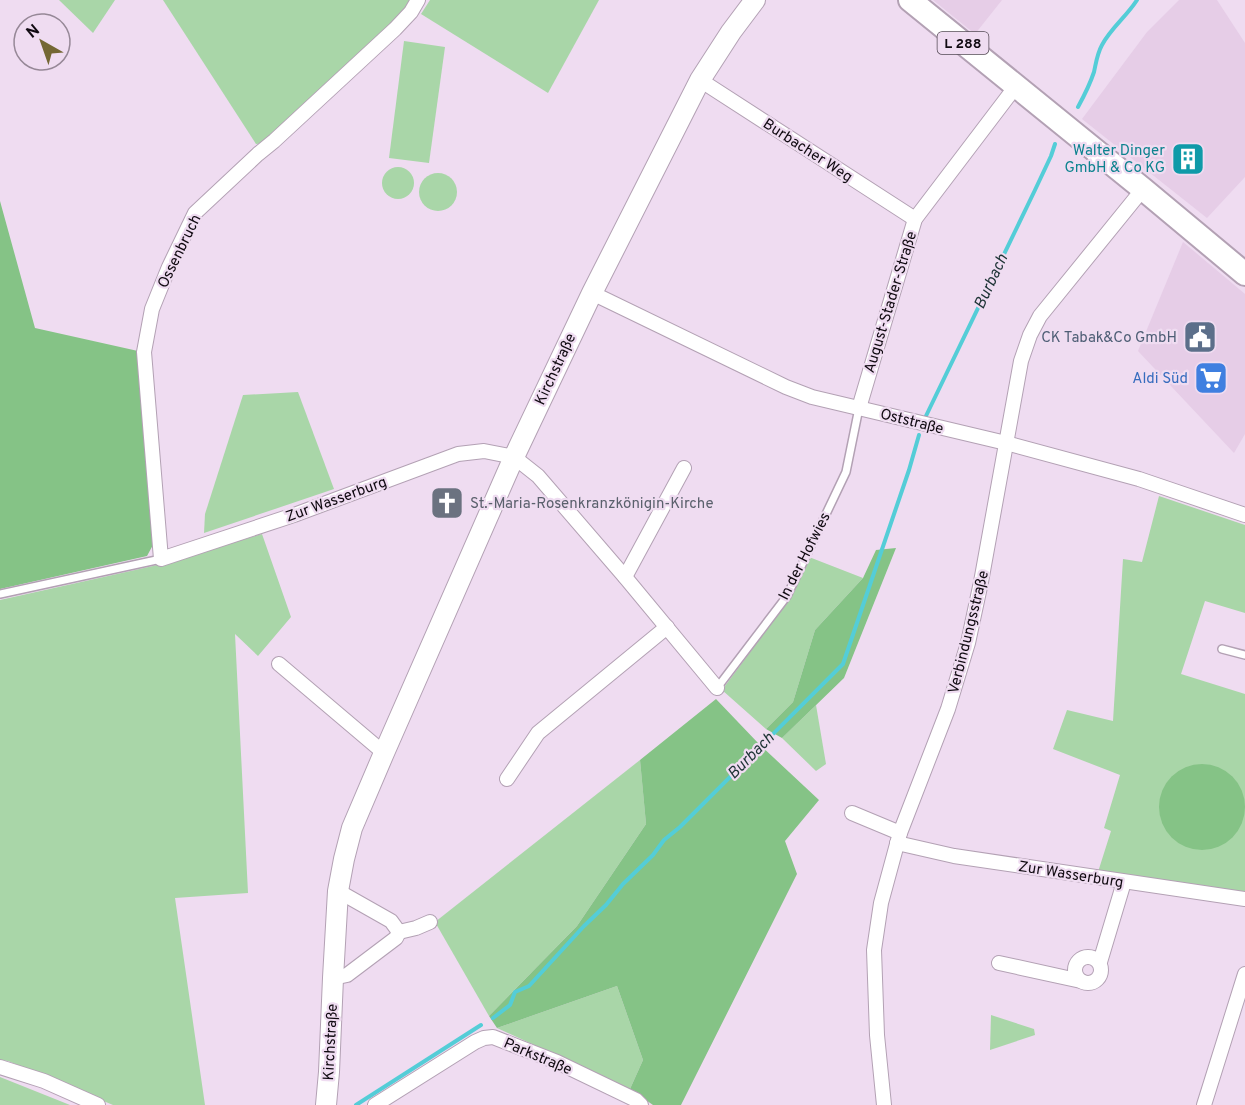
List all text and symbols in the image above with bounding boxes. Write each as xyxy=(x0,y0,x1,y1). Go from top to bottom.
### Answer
north arrow xyxy=(12,12,72,72)
text: N xyxy=(23,21,44,43)
road number: L 288 xyxy=(938,32,988,54)
street label: Burbacher Weg xyxy=(759,115,856,187)
building icon: Walter Dinger GmbH & Co KG xyxy=(1170,141,1206,177)
place label: Walter Dinger GmbH & Co KG xyxy=(1065,142,1165,178)
street label: Ossenbruch xyxy=(154,212,206,292)
street label: August-Stader-Straße xyxy=(861,229,922,376)
water label: Burbach xyxy=(970,251,1013,312)
public building icon: CK Tabak&Co GmbH xyxy=(1182,319,1218,355)
place label: CK Tabak&Co GmbH xyxy=(1041,329,1177,348)
street label: Kirchstraße xyxy=(532,331,581,408)
supermarket icon: Aldi Süd xyxy=(1193,360,1229,396)
place label: Aldi Süd xyxy=(1132,370,1188,389)
street label: Oststraße xyxy=(878,405,945,440)
street label: Zur Wasserburg xyxy=(283,473,390,527)
church icon: St.-Maria-Rosenkranzkönigin-Kirche xyxy=(429,485,465,521)
place label: St.-Maria-Rosenkranzkönigin-Kirche xyxy=(470,495,714,514)
street label: In der Hofwies xyxy=(775,510,836,604)
street label: Verbindungsstraße xyxy=(945,569,994,696)
water label: Burbach xyxy=(724,729,779,784)
street label: Zur Wasserburg xyxy=(1017,858,1125,893)
street label: Kirchstraße xyxy=(320,1003,343,1081)
street label: Parkstraße xyxy=(500,1034,574,1080)

